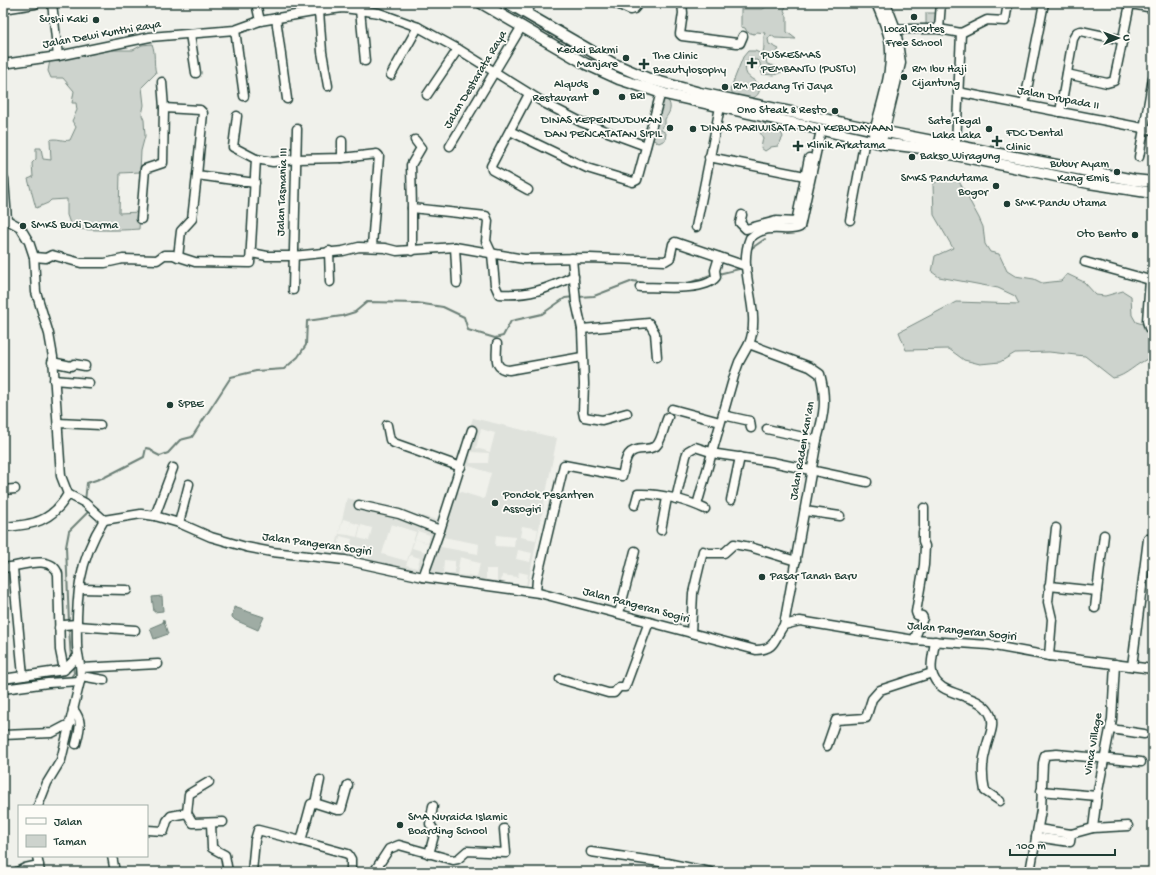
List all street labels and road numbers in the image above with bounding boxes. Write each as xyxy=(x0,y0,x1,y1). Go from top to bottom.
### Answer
street label: Jalan Dewi Kunthi Raya xyxy=(42,18,163,52)
street label: Jalan Destarata Raya xyxy=(441,28,511,131)
street label: Jalan Drupada II xyxy=(1016,84,1100,114)
street label: Jalan Tasmania III xyxy=(274,148,292,236)
street label: Jalan Raden Kan'an xyxy=(787,400,819,501)
street label: Jalan Pangeran Sogiri xyxy=(261,530,373,560)
street label: Jalan Pangeran Sogiri xyxy=(581,585,692,627)
street label: Jalan Pangeran Sogiri xyxy=(906,619,1018,645)
street label: Vinca Village xyxy=(1081,711,1106,777)

